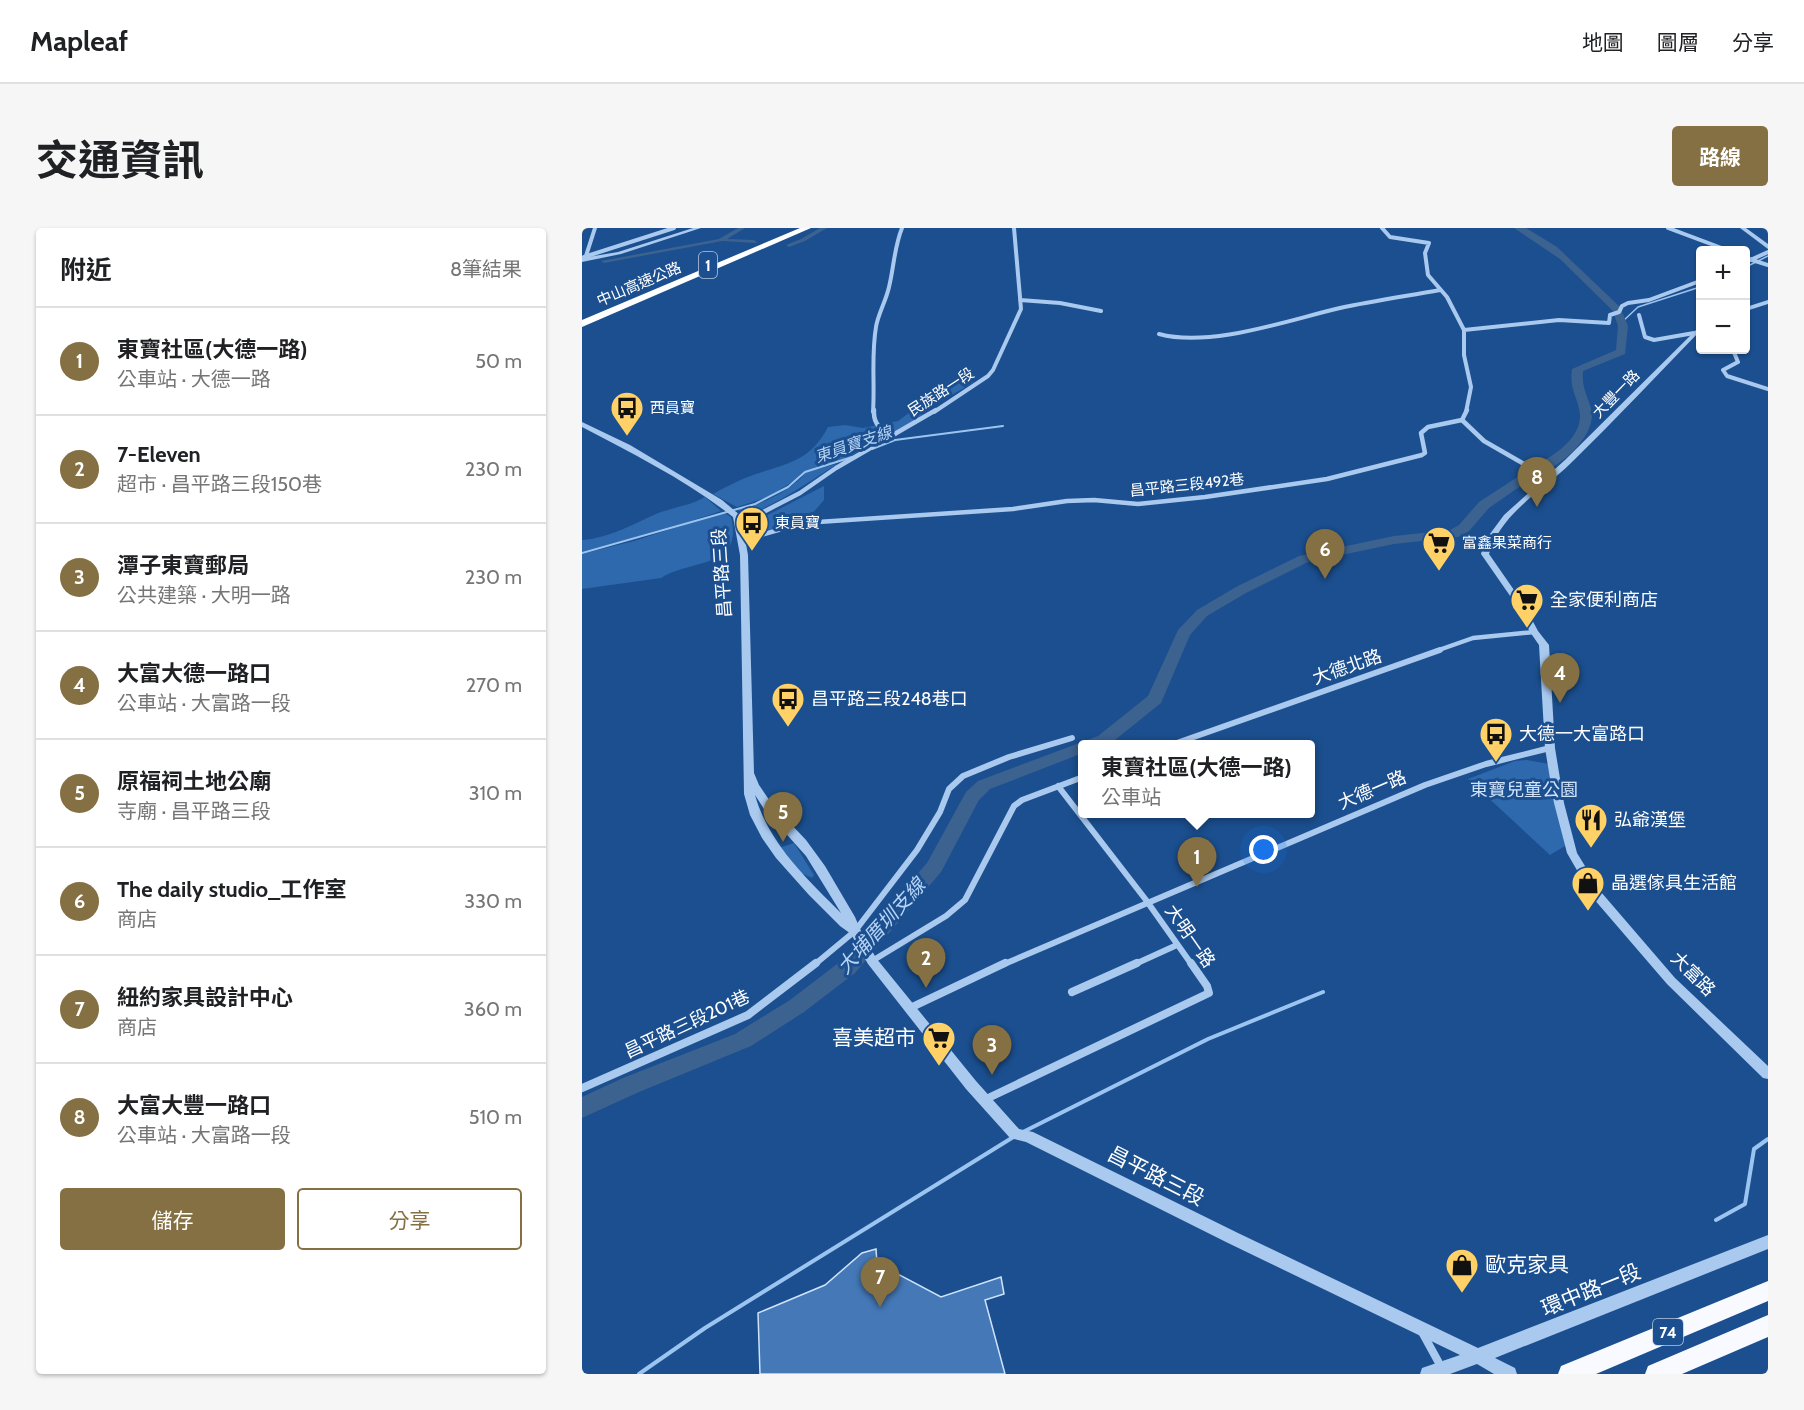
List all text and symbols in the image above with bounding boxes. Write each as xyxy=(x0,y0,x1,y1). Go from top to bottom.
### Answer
text: Mapleaf xyxy=(30,24,128,58)
text: 地圖 xyxy=(1582,30,1624,55)
text: 圖層 xyxy=(1657,30,1699,55)
text: 分享 xyxy=(1732,30,1774,55)
button: 路線 xyxy=(1672,126,1768,186)
text: 交通資訊 xyxy=(36,134,204,186)
map controls xyxy=(1696,246,1750,354)
button: + xyxy=(1696,246,1750,300)
road number: 1 xyxy=(699,252,717,278)
text: 附近 xyxy=(60,254,112,286)
text: 8筆結果 xyxy=(450,257,522,281)
street label: 中山高速公路 xyxy=(594,258,684,310)
button: − xyxy=(1696,300,1750,354)
text: 東寶社區(大德一路) xyxy=(117,336,307,363)
text: 1 xyxy=(76,349,83,373)
text: 50 m xyxy=(475,349,522,373)
street label: 民族路一段 xyxy=(905,364,977,420)
street label: 大豐一路 xyxy=(1589,366,1643,422)
text: 公車站 · 大德一路 xyxy=(117,367,271,391)
bus stop icon: 西員寶 xyxy=(609,390,645,437)
place label: 西員寶 xyxy=(650,399,695,417)
water label: 東員寶支線 xyxy=(812,422,896,466)
text: 7-Eleven xyxy=(117,441,201,468)
text: 2 xyxy=(74,457,85,481)
text: 230 m xyxy=(465,457,522,481)
pin: 8 xyxy=(1518,458,1556,507)
street label: 昌平路三段492巷 xyxy=(1129,470,1245,500)
text: 超市 · 昌平路三段150巷 xyxy=(117,472,322,496)
bus stop icon: 東員寶 xyxy=(734,505,770,552)
place label: 東員寶 xyxy=(775,514,820,532)
supermarket icon: 富鑫果菜商行 xyxy=(1421,525,1457,572)
street label: 昌平路三段 xyxy=(708,527,736,619)
pin: 6 xyxy=(1306,530,1344,579)
place label: 富鑫果菜商行 xyxy=(1462,534,1552,552)
text: 潭子東寶郵局 xyxy=(117,552,249,579)
text: 3 xyxy=(74,565,85,589)
text: 230 m xyxy=(465,565,522,589)
supermarket icon: 全家便利商店 xyxy=(1509,582,1545,629)
text: 公共建築 · 大明一路 xyxy=(117,583,291,607)
place label: 全家便利商店 xyxy=(1550,589,1658,611)
street label: 大德北路 xyxy=(1309,645,1385,689)
pin: 4 xyxy=(1540,654,1580,703)
text: 大富大德一路口 xyxy=(117,660,271,687)
text: 4 xyxy=(73,673,86,697)
text: 270 m xyxy=(466,673,522,697)
bus stop icon: 昌平路三段248巷口 xyxy=(770,681,806,728)
place label: 昌平路三段248巷口 xyxy=(811,688,968,710)
text: 公車站 · 大富路一段 xyxy=(117,691,291,715)
bus stop icon: 大德一大富路口 xyxy=(1478,716,1514,763)
place label: 大德一大富路口 xyxy=(1519,723,1645,745)
popup xyxy=(1078,740,1315,818)
text: 東寶社區(大德一路) xyxy=(1101,754,1292,781)
street label: 大德一路 xyxy=(1335,766,1409,814)
text: 原福祠土地公廟 xyxy=(117,768,271,795)
park label: 東寶兒童公園 xyxy=(1470,779,1578,801)
text: 5 xyxy=(74,781,85,805)
text: 310 m xyxy=(469,781,522,805)
text: 公車站 xyxy=(1101,785,1161,809)
pin: 5 xyxy=(764,792,802,842)
text: 寺廟 · 昌平路三段 xyxy=(117,799,271,823)
restaurant icon: 弘爺漢堡 xyxy=(1573,802,1609,849)
place label: 弘爺漢堡 xyxy=(1614,809,1686,831)
your location xyxy=(1249,835,1278,864)
pin: 1 xyxy=(1178,838,1216,887)
shop icon: 晶選傢具生活館 xyxy=(1570,865,1606,912)
water label: 大埔厝圳支線 xyxy=(832,872,931,979)
place label: 晶選傢具生活館 xyxy=(1611,872,1737,894)
text: The daily studio_工作室 xyxy=(117,876,346,903)
text: 6 xyxy=(74,889,85,913)
text: 330 m xyxy=(464,889,522,913)
street label: 大明一路 xyxy=(1160,900,1220,972)
text: 商店 xyxy=(117,907,157,931)
pin: 2 xyxy=(906,938,946,988)
street label: 大富路 xyxy=(1666,947,1720,1001)
text: 紐約家具設計中心 xyxy=(117,984,293,1011)
street label: 昌平路三段201巷 xyxy=(621,985,753,1063)
text: 7 xyxy=(74,997,85,1021)
text: 360 m xyxy=(464,997,522,1021)
text: 商店 xyxy=(117,1015,157,1039)
supermarket icon: 喜美超市 xyxy=(921,1020,957,1067)
place label: 喜美超市 xyxy=(832,1025,916,1050)
pin: 3 xyxy=(972,1026,1012,1075)
text: 大富大豐一路口 xyxy=(117,1092,271,1119)
text: 8 xyxy=(73,1105,86,1129)
text: 510 m xyxy=(469,1105,522,1129)
text: 公車站 · 大富路一段 xyxy=(117,1123,291,1147)
street label: 昌平路三段 xyxy=(1104,1141,1209,1211)
button: 儲存 xyxy=(60,1188,285,1250)
button: 分享 xyxy=(297,1188,522,1250)
shop icon: 歐克家具 xyxy=(1444,1247,1480,1294)
place label: 歐克家具 xyxy=(1485,1252,1569,1277)
pin: 7 xyxy=(860,1258,900,1307)
street label: 環中路一段 xyxy=(1537,1258,1644,1321)
road number: 74 xyxy=(1653,1319,1683,1345)

